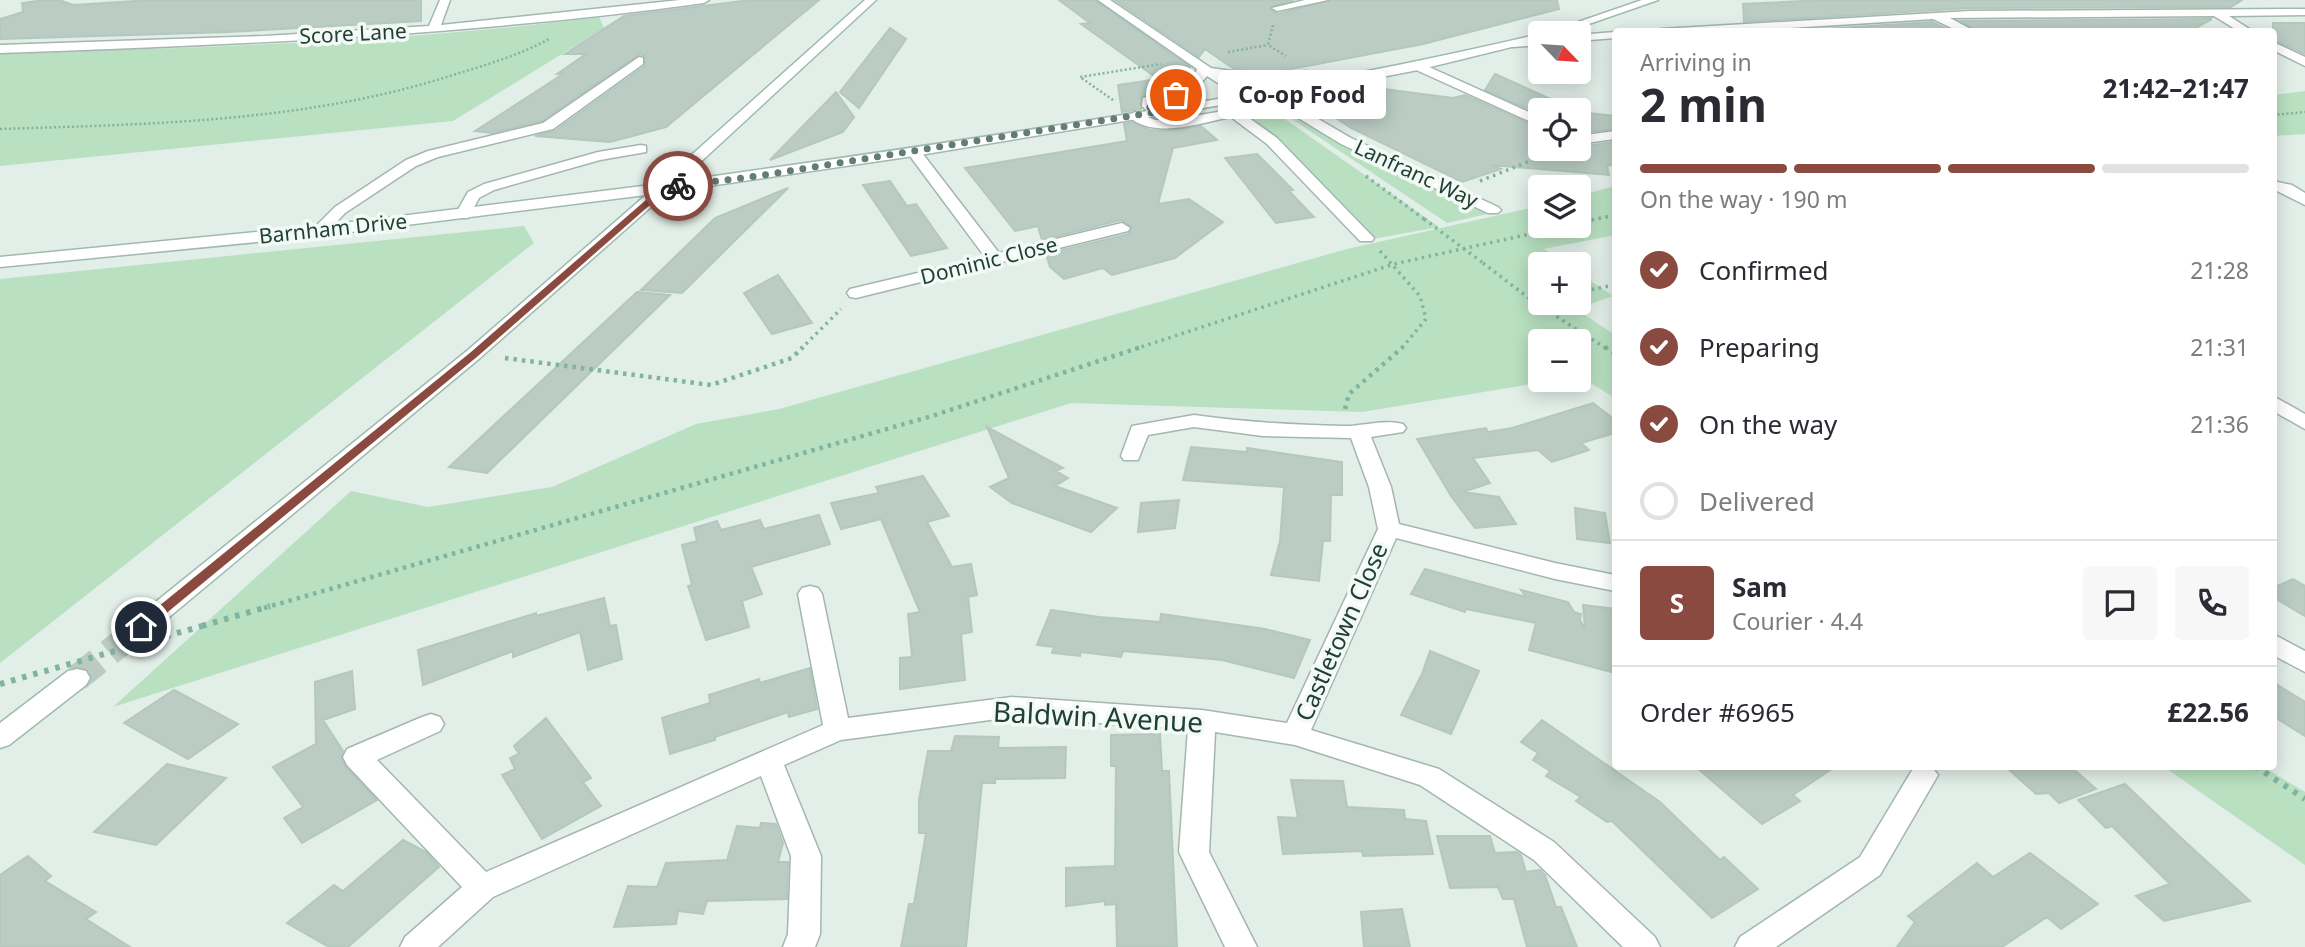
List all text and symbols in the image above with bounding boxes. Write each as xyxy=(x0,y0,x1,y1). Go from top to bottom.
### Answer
street label: Score Lane xyxy=(299,16,407,50)
north arrow xyxy=(1528,21,1591,84)
map controls xyxy=(1528,21,1591,392)
text: Arriving in xyxy=(1640,46,1752,78)
pin xyxy=(1146,65,1206,125)
callout: Co-op Food xyxy=(1218,70,1386,119)
text: 21:42–21:47 xyxy=(2102,70,2249,106)
text: 2 min xyxy=(1640,73,1767,135)
icon: bag xyxy=(1157,76,1195,114)
text: Co-op Food xyxy=(1238,78,1366,110)
button: locate xyxy=(1528,98,1591,161)
street label: Lanfranc Way xyxy=(1350,132,1483,214)
courier xyxy=(643,151,713,221)
icon: bike xyxy=(659,167,697,205)
button: layers xyxy=(1528,175,1591,238)
text: On the way · 190 m xyxy=(1640,183,1847,215)
street label: Barnham Drive xyxy=(257,206,408,250)
street label: Dominic Close xyxy=(917,229,1060,291)
icon: check xyxy=(1640,251,1678,289)
button: + xyxy=(1528,252,1591,315)
text: Confirmed xyxy=(1699,252,1829,288)
text: 21:28 xyxy=(2190,254,2249,286)
icon: check xyxy=(1640,328,1678,366)
button: − xyxy=(1528,329,1591,392)
text: Preparing xyxy=(1699,329,1820,365)
text: 21:31 xyxy=(2190,331,2249,363)
icon: check xyxy=(1640,405,1678,443)
text: On the way xyxy=(1699,406,1837,442)
text: 21:36 xyxy=(2190,408,2249,440)
text: Delivered xyxy=(1699,483,1815,519)
street label: Castletown Close xyxy=(1286,537,1395,726)
button: chat xyxy=(2083,566,2157,640)
button: phone xyxy=(2175,566,2249,640)
text: Sam xyxy=(1732,569,1787,605)
text: S xyxy=(1670,585,1684,621)
pin xyxy=(111,597,171,657)
text: Courier · 4.4 xyxy=(1732,605,1863,637)
icon: home xyxy=(122,608,160,646)
street label: Baldwin Avenue xyxy=(992,692,1204,740)
text: Order #6965 xyxy=(1640,694,1795,730)
text: £22.56 xyxy=(2167,694,2249,730)

